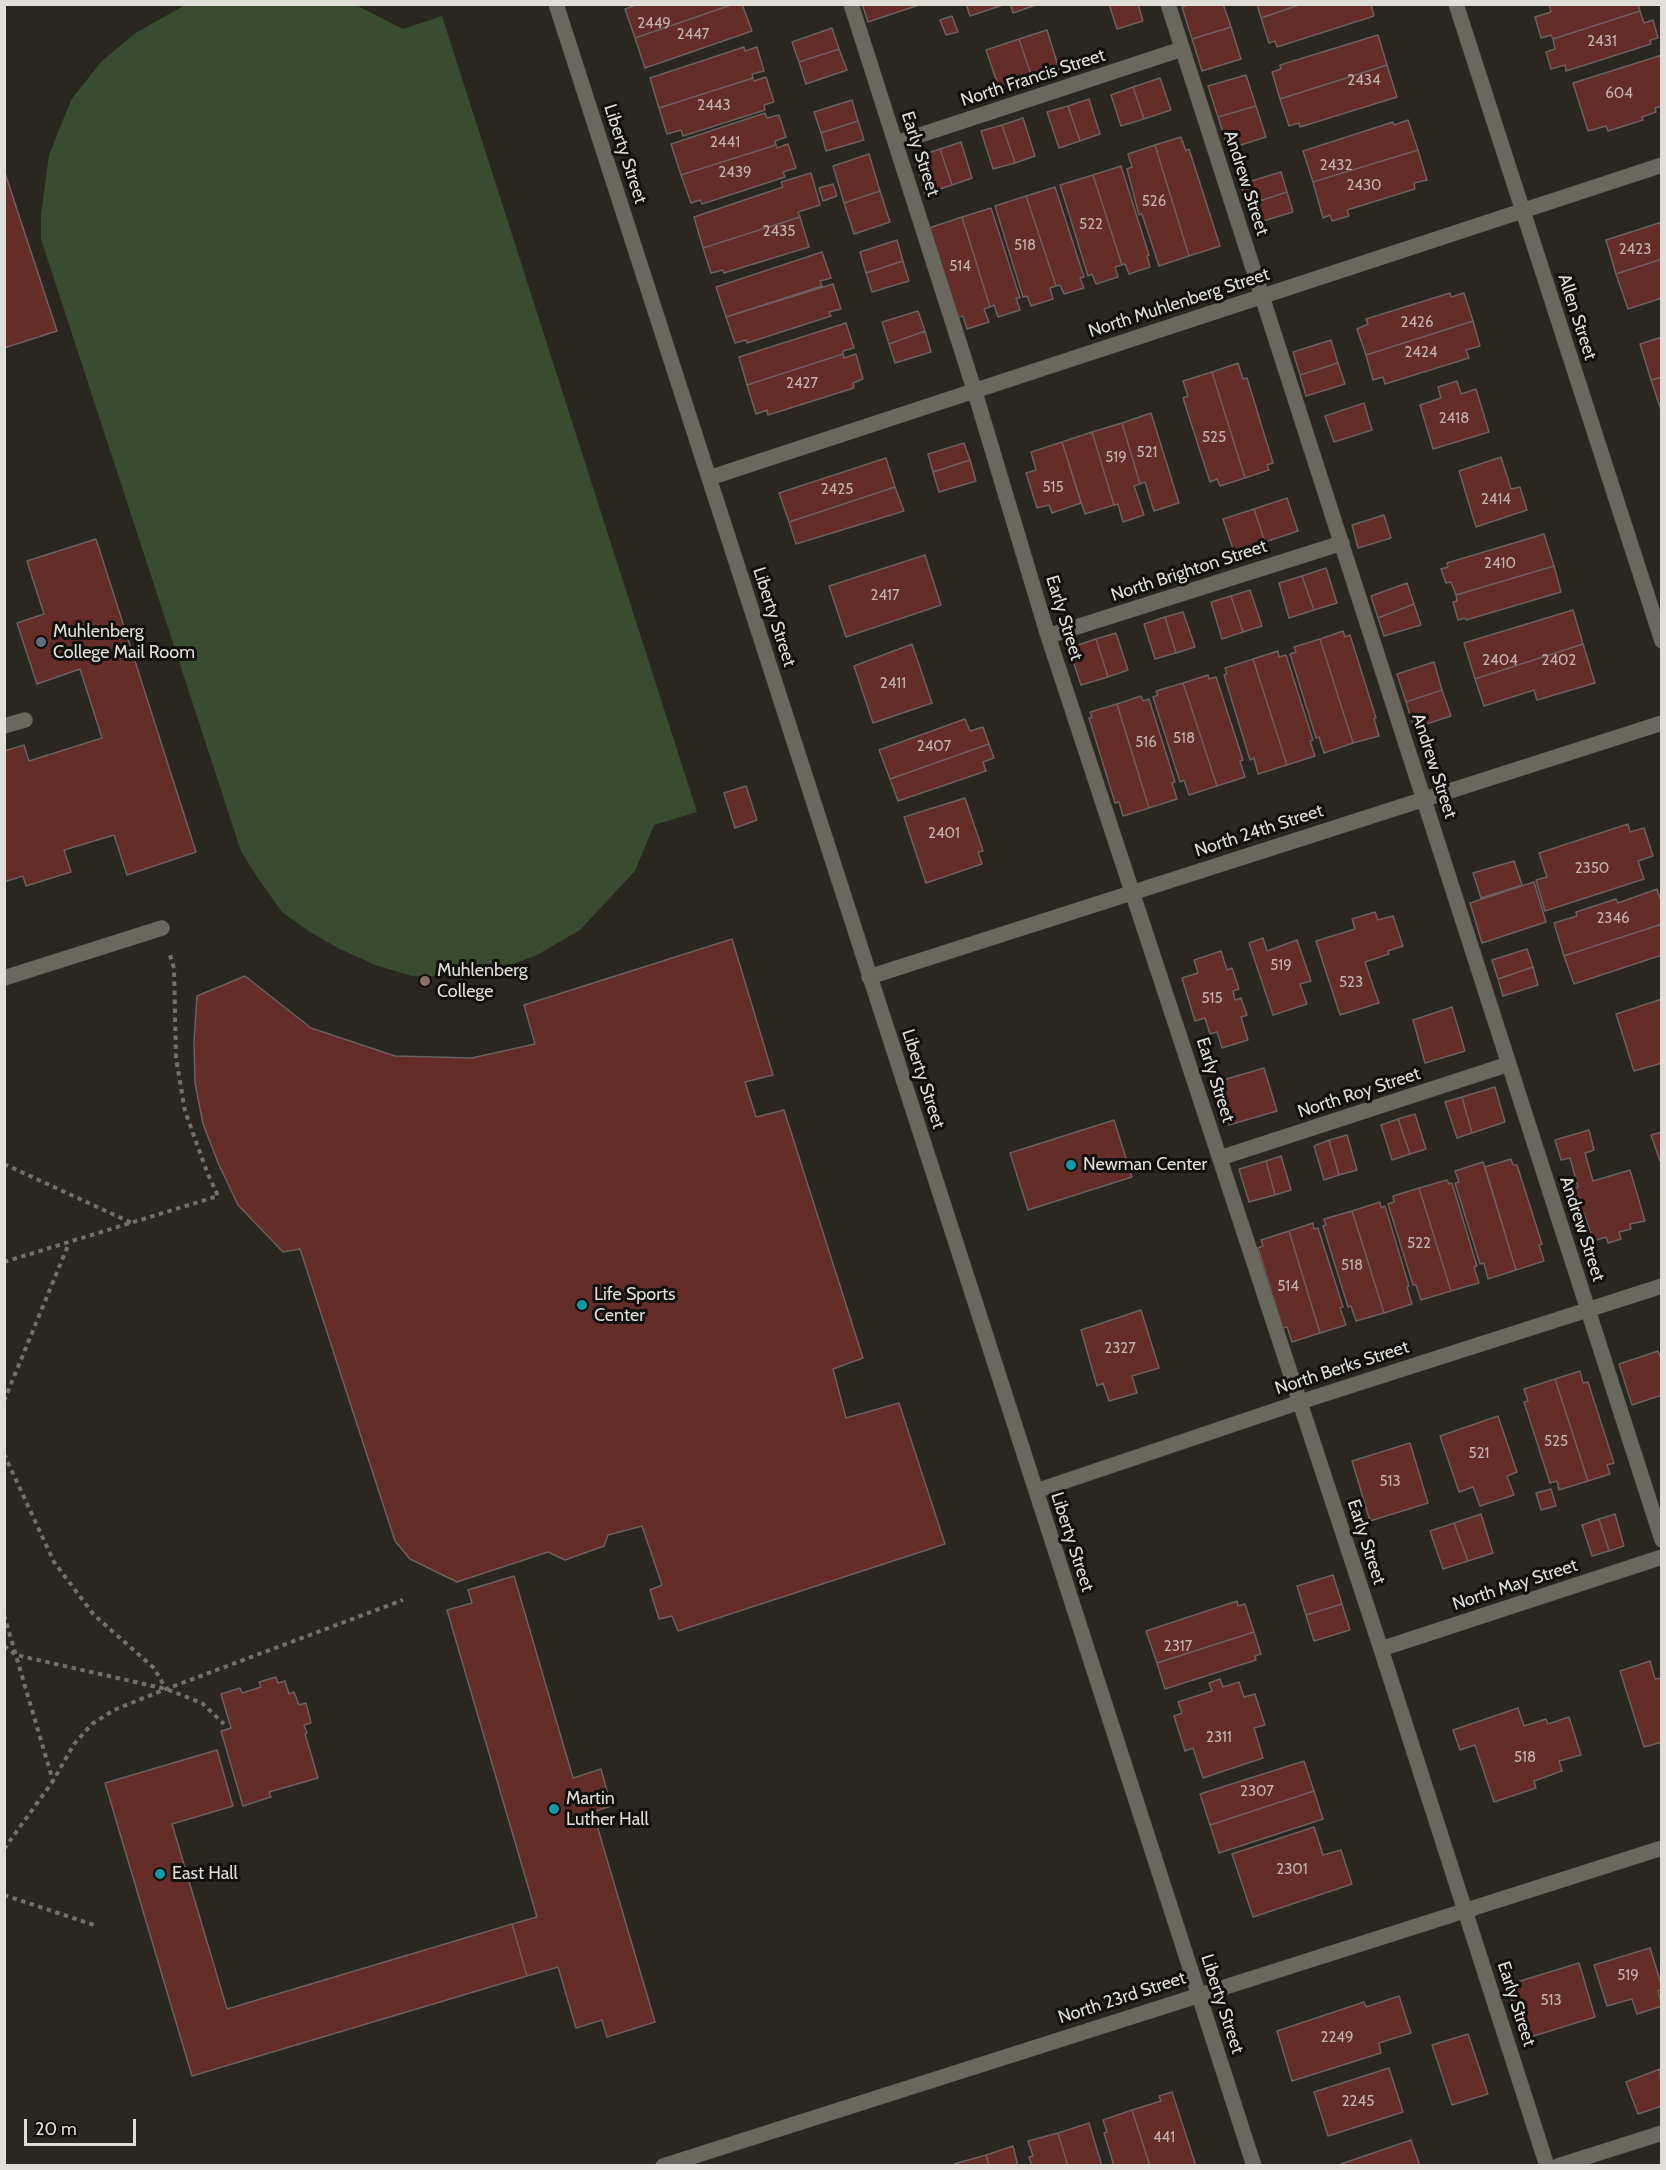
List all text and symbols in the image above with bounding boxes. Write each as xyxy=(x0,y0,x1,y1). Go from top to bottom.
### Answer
house number: 2449 xyxy=(637,15,671,33)
house number: 2447 xyxy=(677,26,709,44)
house number: 2431 xyxy=(1587,33,1617,51)
street label: North Francis Street xyxy=(958,44,1108,112)
house number: 2434 xyxy=(1347,72,1381,90)
house number: 604 xyxy=(1605,85,1633,103)
house number: 2443 xyxy=(697,97,731,115)
street label: Liberty Street xyxy=(599,102,651,206)
street label: Early Street xyxy=(896,109,944,199)
street label: Andrew Street xyxy=(1219,128,1273,238)
house number: 2441 xyxy=(710,134,740,152)
house number: 2432 xyxy=(1320,157,1352,175)
house number: 2439 xyxy=(718,164,752,182)
house number: 2430 xyxy=(1346,177,1382,195)
house number: 526 xyxy=(1142,193,1166,211)
house number: 522 xyxy=(1079,216,1103,234)
house number: 2435 xyxy=(763,223,795,241)
house number: 518 xyxy=(1014,237,1036,255)
house number: 2423 xyxy=(1619,241,1651,259)
house number: 514 xyxy=(949,258,971,276)
street label: North Muhlenberg Street xyxy=(1086,264,1272,342)
street label: Allen Street xyxy=(1553,271,1601,363)
house number: 2426 xyxy=(1401,314,1433,332)
house number: 2424 xyxy=(1404,344,1438,362)
house number: 2427 xyxy=(786,375,818,393)
house number: 2418 xyxy=(1439,410,1469,428)
house number: 525 xyxy=(1202,429,1226,447)
house number: 521 xyxy=(1137,444,1157,462)
house number: 519 xyxy=(1105,449,1127,467)
house number: 515 xyxy=(1042,479,1064,497)
house number: 2425 xyxy=(821,481,853,499)
house number: 2414 xyxy=(1481,491,1511,509)
street label: North Brighton Street xyxy=(1108,536,1270,606)
house number: 2410 xyxy=(1484,555,1516,573)
street label: Liberty Street xyxy=(748,565,800,669)
street label: Early Street xyxy=(1041,573,1087,663)
house number: 2417 xyxy=(871,587,899,605)
place label: Muhlenberg College Mail Room xyxy=(53,621,195,664)
marker: Muhlenberg College Mail Room xyxy=(34,635,48,649)
house number: 2404 xyxy=(1482,652,1518,670)
house number: 2402 xyxy=(1542,652,1576,670)
house number: 2411 xyxy=(880,675,906,693)
street label: Andrew Street xyxy=(1407,711,1461,821)
house number: 518 xyxy=(1173,730,1195,748)
house number: 516 xyxy=(1135,734,1157,752)
house number: 2407 xyxy=(917,738,951,756)
street label: North 24th Street xyxy=(1192,800,1326,862)
house number: 2401 xyxy=(928,825,960,843)
house number: 2350 xyxy=(1575,860,1609,878)
house number: 2346 xyxy=(1596,910,1630,928)
house number: 519 xyxy=(1270,957,1292,975)
place label: Muhlenberg College xyxy=(437,960,528,1002)
marker: Muhlenberg College xyxy=(418,974,432,988)
house number: 523 xyxy=(1339,974,1363,992)
house number: 515 xyxy=(1201,990,1223,1008)
street label: Liberty Street xyxy=(897,1027,949,1131)
street label: Early Street xyxy=(1191,1035,1239,1125)
street label: North Roy Street xyxy=(1295,1063,1423,1123)
place label: Newman Center xyxy=(1083,1154,1207,1176)
marker: Newman Center xyxy=(1064,1158,1078,1172)
street label: Andrew Street xyxy=(1555,1174,1609,1284)
house number: 522 xyxy=(1407,1235,1431,1253)
house number: 518 xyxy=(1341,1257,1363,1275)
house number: 514 xyxy=(1277,1278,1299,1296)
place label: Life Sports Center xyxy=(594,1284,675,1326)
marker: Life Sports Center xyxy=(575,1298,589,1312)
street label: North Berks Street xyxy=(1272,1336,1412,1400)
house number: 2327 xyxy=(1104,1340,1136,1358)
house number: 525 xyxy=(1544,1433,1568,1451)
house number: 521 xyxy=(1469,1445,1489,1463)
house number: 513 xyxy=(1379,1473,1401,1491)
street label: Liberty Street xyxy=(1046,1490,1098,1594)
street label: Early Street xyxy=(1342,1497,1390,1587)
street label: North May Street xyxy=(1450,1555,1580,1615)
house number: 2317 xyxy=(1164,1638,1192,1656)
house number: 2311 xyxy=(1206,1729,1232,1747)
house number: 518 xyxy=(1514,1749,1536,1767)
house number: 2307 xyxy=(1240,1783,1274,1801)
place label: Martin Luther Hall xyxy=(566,1788,649,1830)
marker: Martin Luther Hall xyxy=(547,1802,561,1816)
house number: 2301 xyxy=(1276,1861,1308,1879)
place label: East Hall xyxy=(172,1863,238,1885)
marker: East Hall xyxy=(153,1867,167,1881)
street label: Liberty Street xyxy=(1196,1952,1248,2056)
street label: Early Street xyxy=(1492,1959,1540,2049)
street label: North 23rd Street xyxy=(1056,1967,1188,2029)
house number: 519 xyxy=(1617,1967,1639,1985)
house number: 513 xyxy=(1540,1992,1562,2010)
house number: 2249 xyxy=(1321,2029,1353,2047)
house number: 2245 xyxy=(1342,2093,1374,2111)
scale bar xyxy=(27,2107,140,2145)
text: 20 m xyxy=(35,2118,77,2140)
house number: 441 xyxy=(1153,2129,1175,2147)

